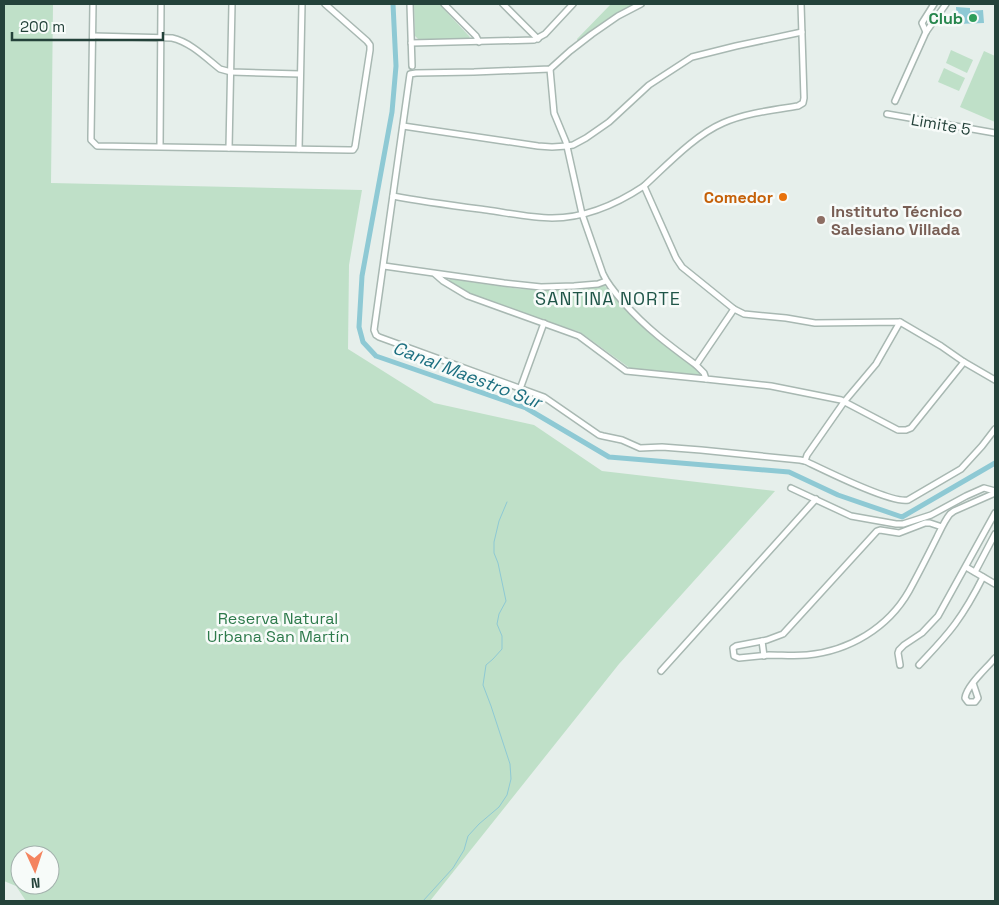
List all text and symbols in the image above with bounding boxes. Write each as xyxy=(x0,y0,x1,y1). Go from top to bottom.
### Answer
place label: Club xyxy=(928,8,963,29)
scale bar xyxy=(12,10,164,42)
marker: Club xyxy=(967,12,979,24)
text: 200 m xyxy=(20,17,65,36)
street label: Limite 5 xyxy=(909,109,973,140)
place label: Comedor xyxy=(704,187,773,208)
marker: Comedor xyxy=(777,191,789,203)
place label: Instituto Técnico Salesiano Villada xyxy=(831,201,962,240)
marker: Instituto Técnico Salesiano Villada xyxy=(815,214,827,226)
district label: SANTINA NORTE xyxy=(535,287,681,310)
water label: Canal Maestro Sur xyxy=(390,336,547,414)
park label: Reserva Natural Urbana San Martín xyxy=(207,608,349,647)
north arrow xyxy=(10,845,60,895)
text: N xyxy=(31,874,41,892)

